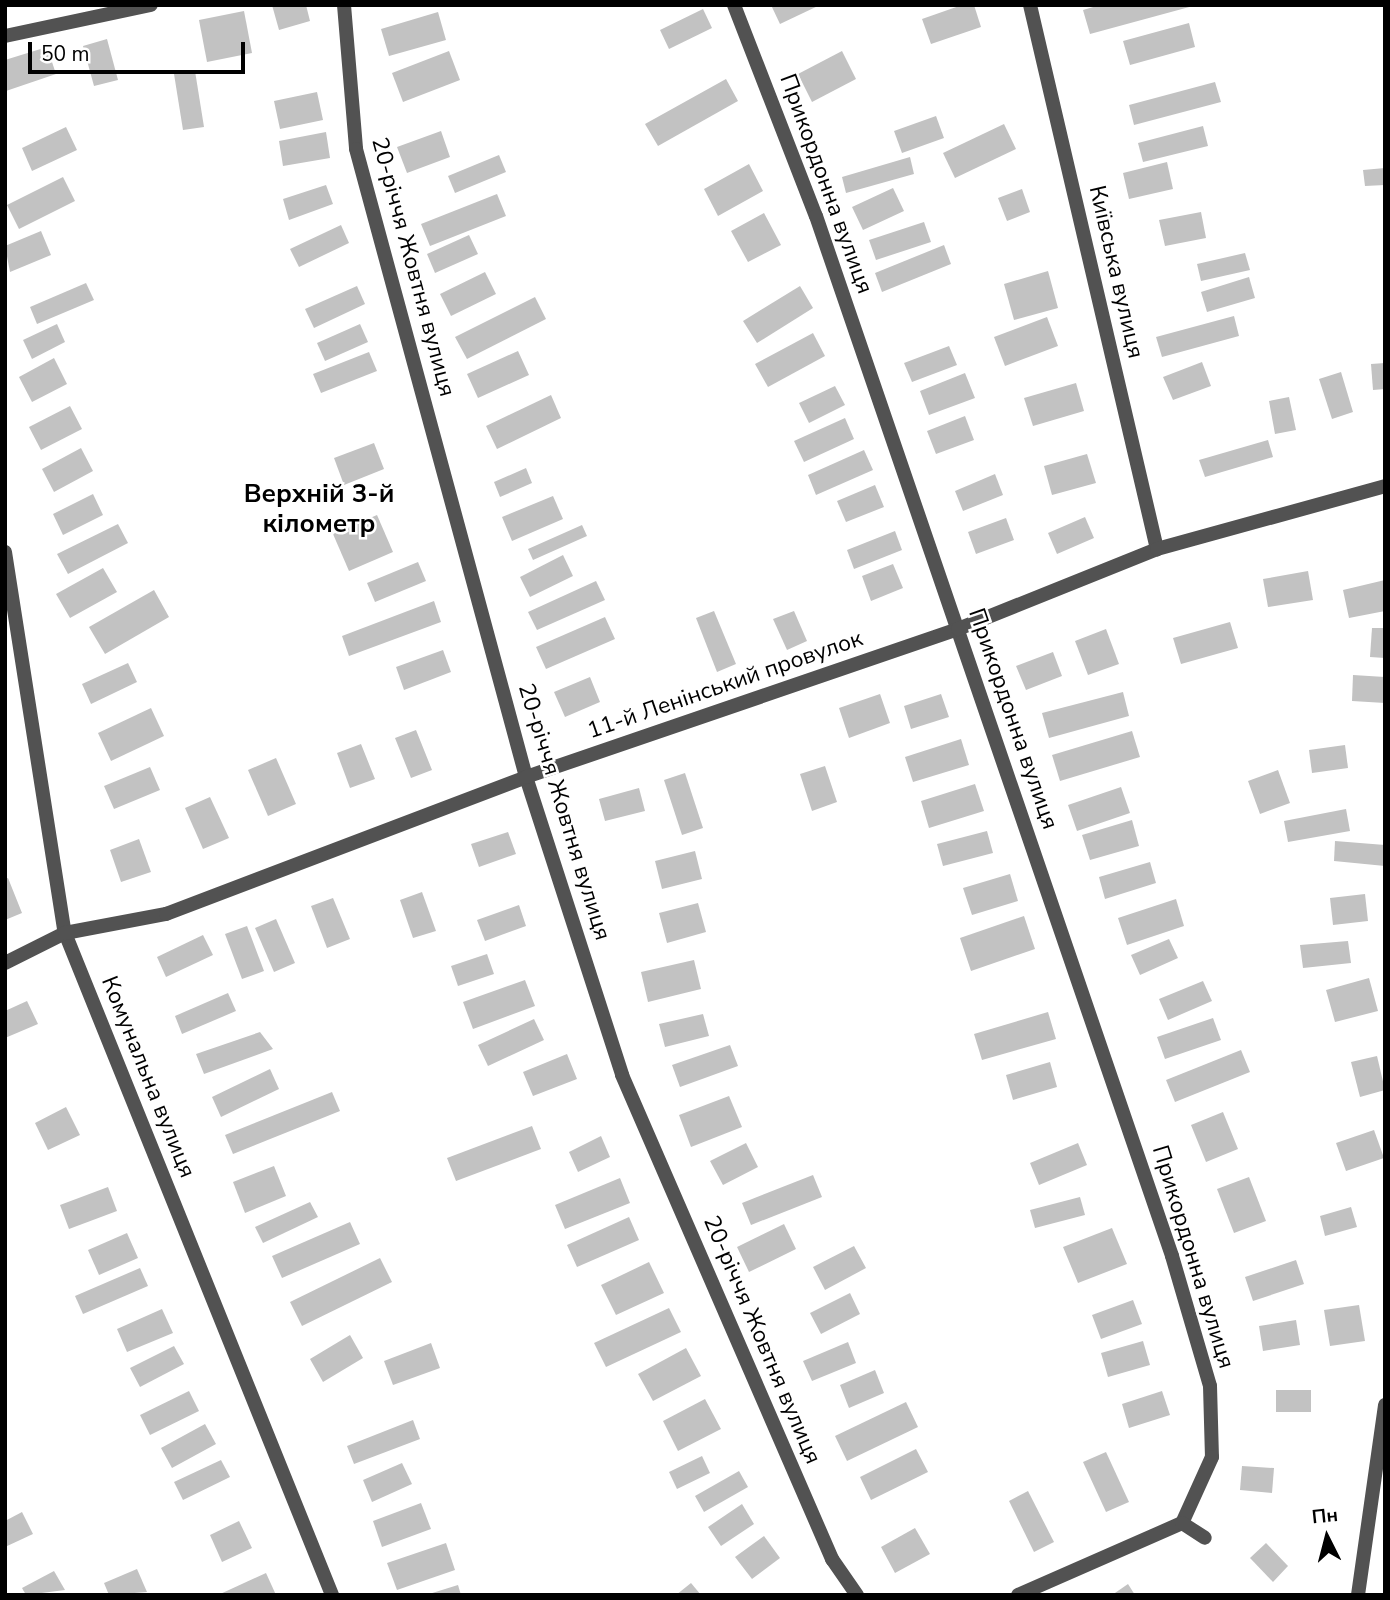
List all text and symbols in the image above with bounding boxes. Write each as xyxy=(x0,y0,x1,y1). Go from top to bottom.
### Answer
scale bar xyxy=(32,28,248,72)
text: 50 m xyxy=(41,40,90,68)
street label: Прикордонна вулиця xyxy=(773,70,879,298)
street label: 20-річчя Жовтня вулиця xyxy=(365,135,461,399)
street label: Київська вулиця xyxy=(1083,183,1149,361)
district label: Верхній 3-й кілометр xyxy=(244,478,394,540)
street label: Прикордонна вулиця xyxy=(962,605,1064,833)
street label: 11-й Ленінський провулок xyxy=(584,625,866,745)
street label: 20-річчя Жовтня вулиця xyxy=(512,680,616,944)
street label: Комунальна вулиця xyxy=(95,972,201,1182)
street label: Прикордонна вулиця xyxy=(1146,1142,1240,1372)
street label: 20-річчя Жовтня вулиця xyxy=(697,1212,827,1468)
north arrow xyxy=(1292,1502,1362,1572)
text: Пн xyxy=(1310,1502,1339,1530)

